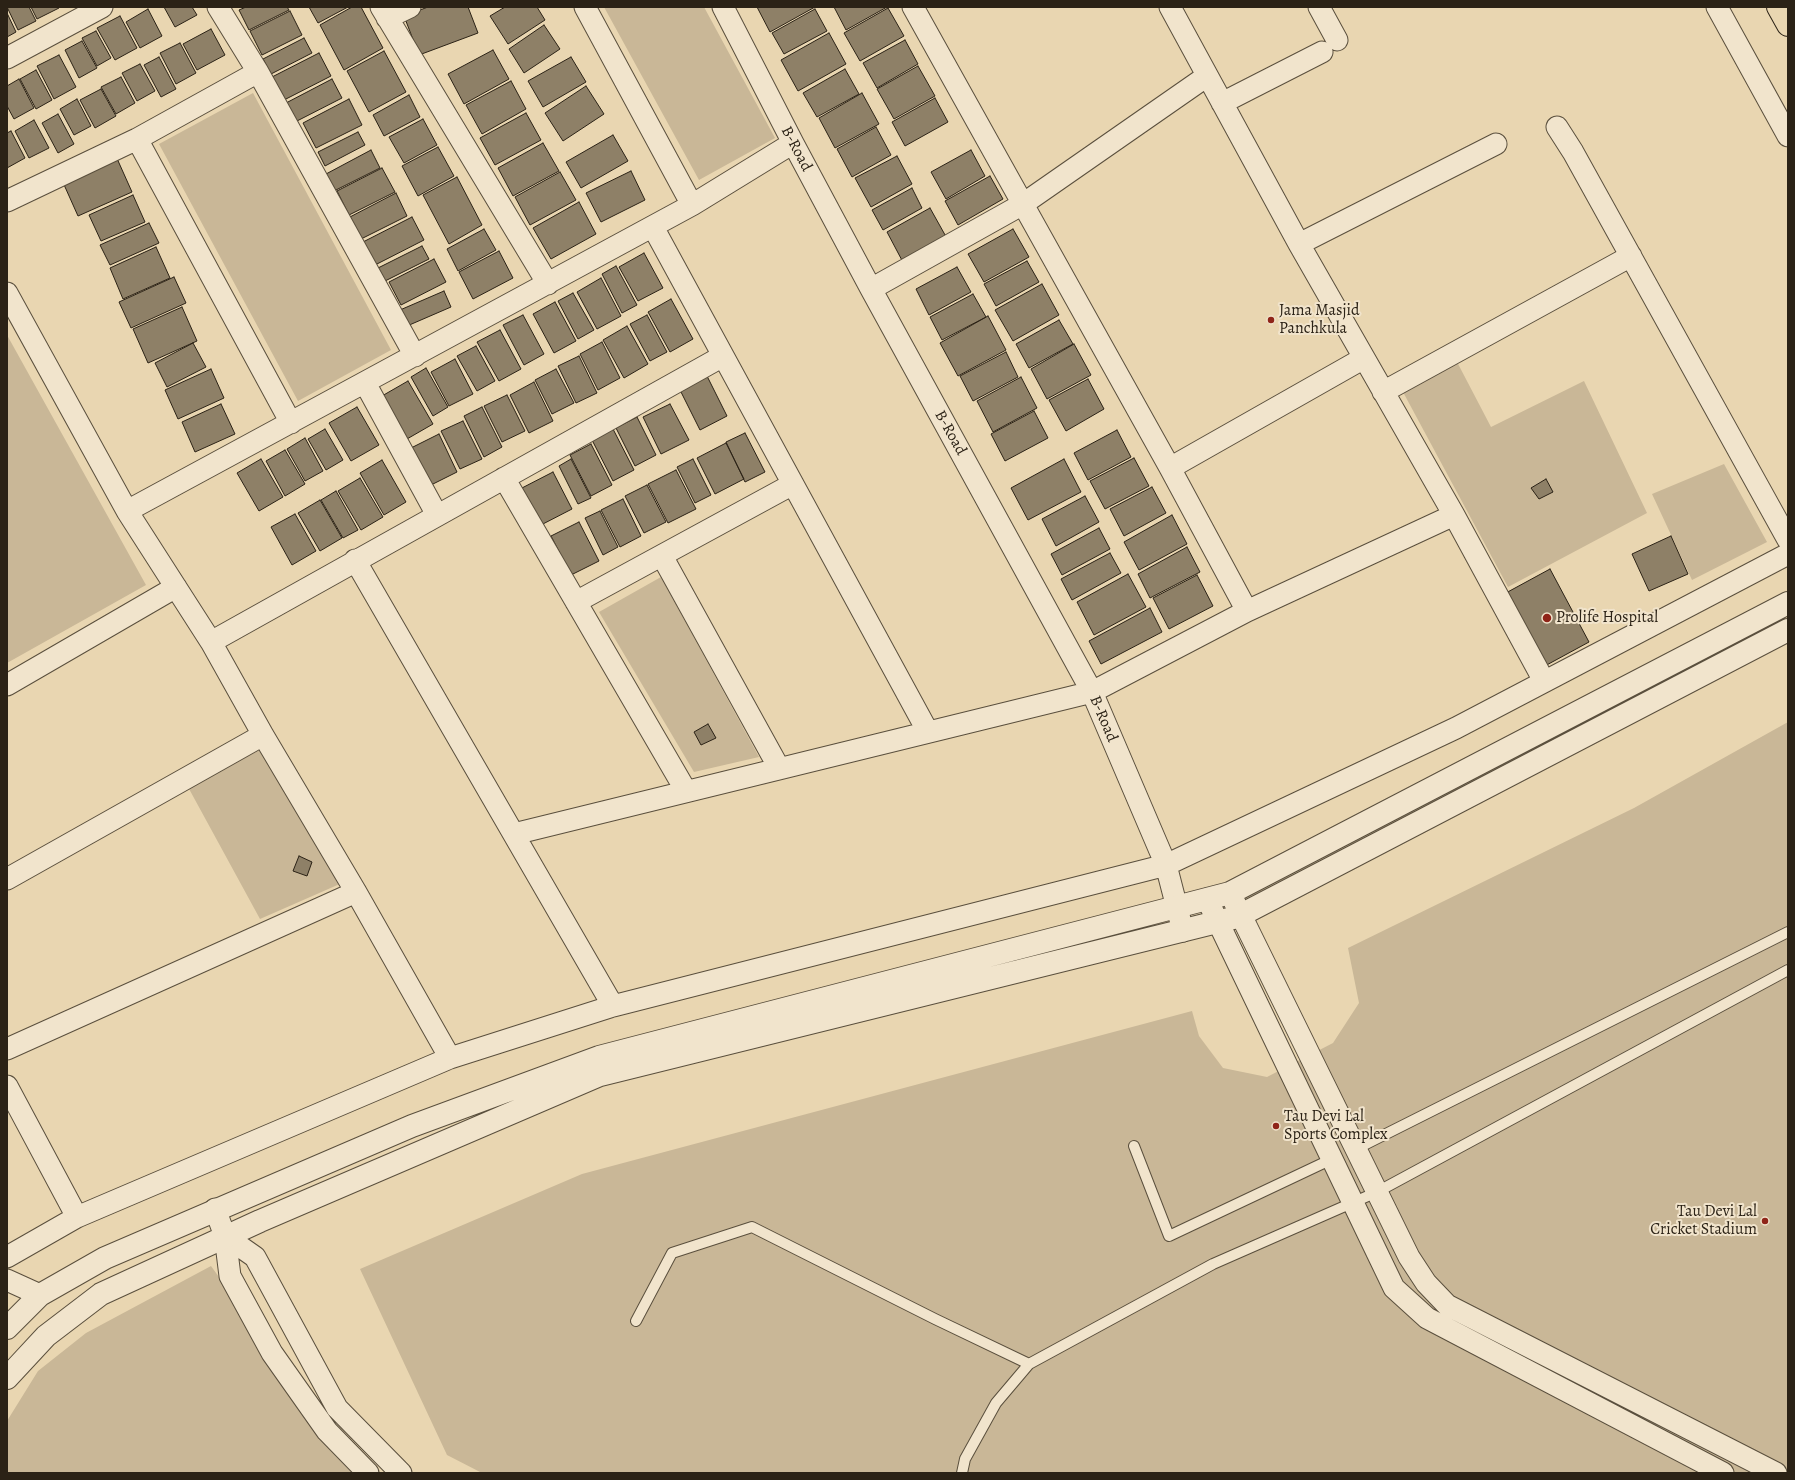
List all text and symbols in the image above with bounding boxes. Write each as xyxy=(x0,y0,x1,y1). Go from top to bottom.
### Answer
street label: B-Road xyxy=(776,123,816,175)
place label: Jama Masjid Panchkula xyxy=(1279,301,1360,339)
marker: Jama Masjid Panchkula xyxy=(1266,315,1276,325)
street label: B-Road xyxy=(930,407,970,459)
place label: Prolife Hospital xyxy=(1556,608,1658,628)
marker: Prolife Hospital xyxy=(1541,612,1553,624)
street label: B-Road xyxy=(1085,693,1121,745)
place label: Tau Devi Lal Sports Complex xyxy=(1284,1107,1388,1145)
marker: Tau Devi Lal Sports Complex xyxy=(1271,1121,1281,1131)
place label: Tau Devi Lal Cricket Stadium xyxy=(1650,1202,1757,1240)
marker: Tau Devi Lal Cricket Stadium xyxy=(1760,1216,1770,1226)

